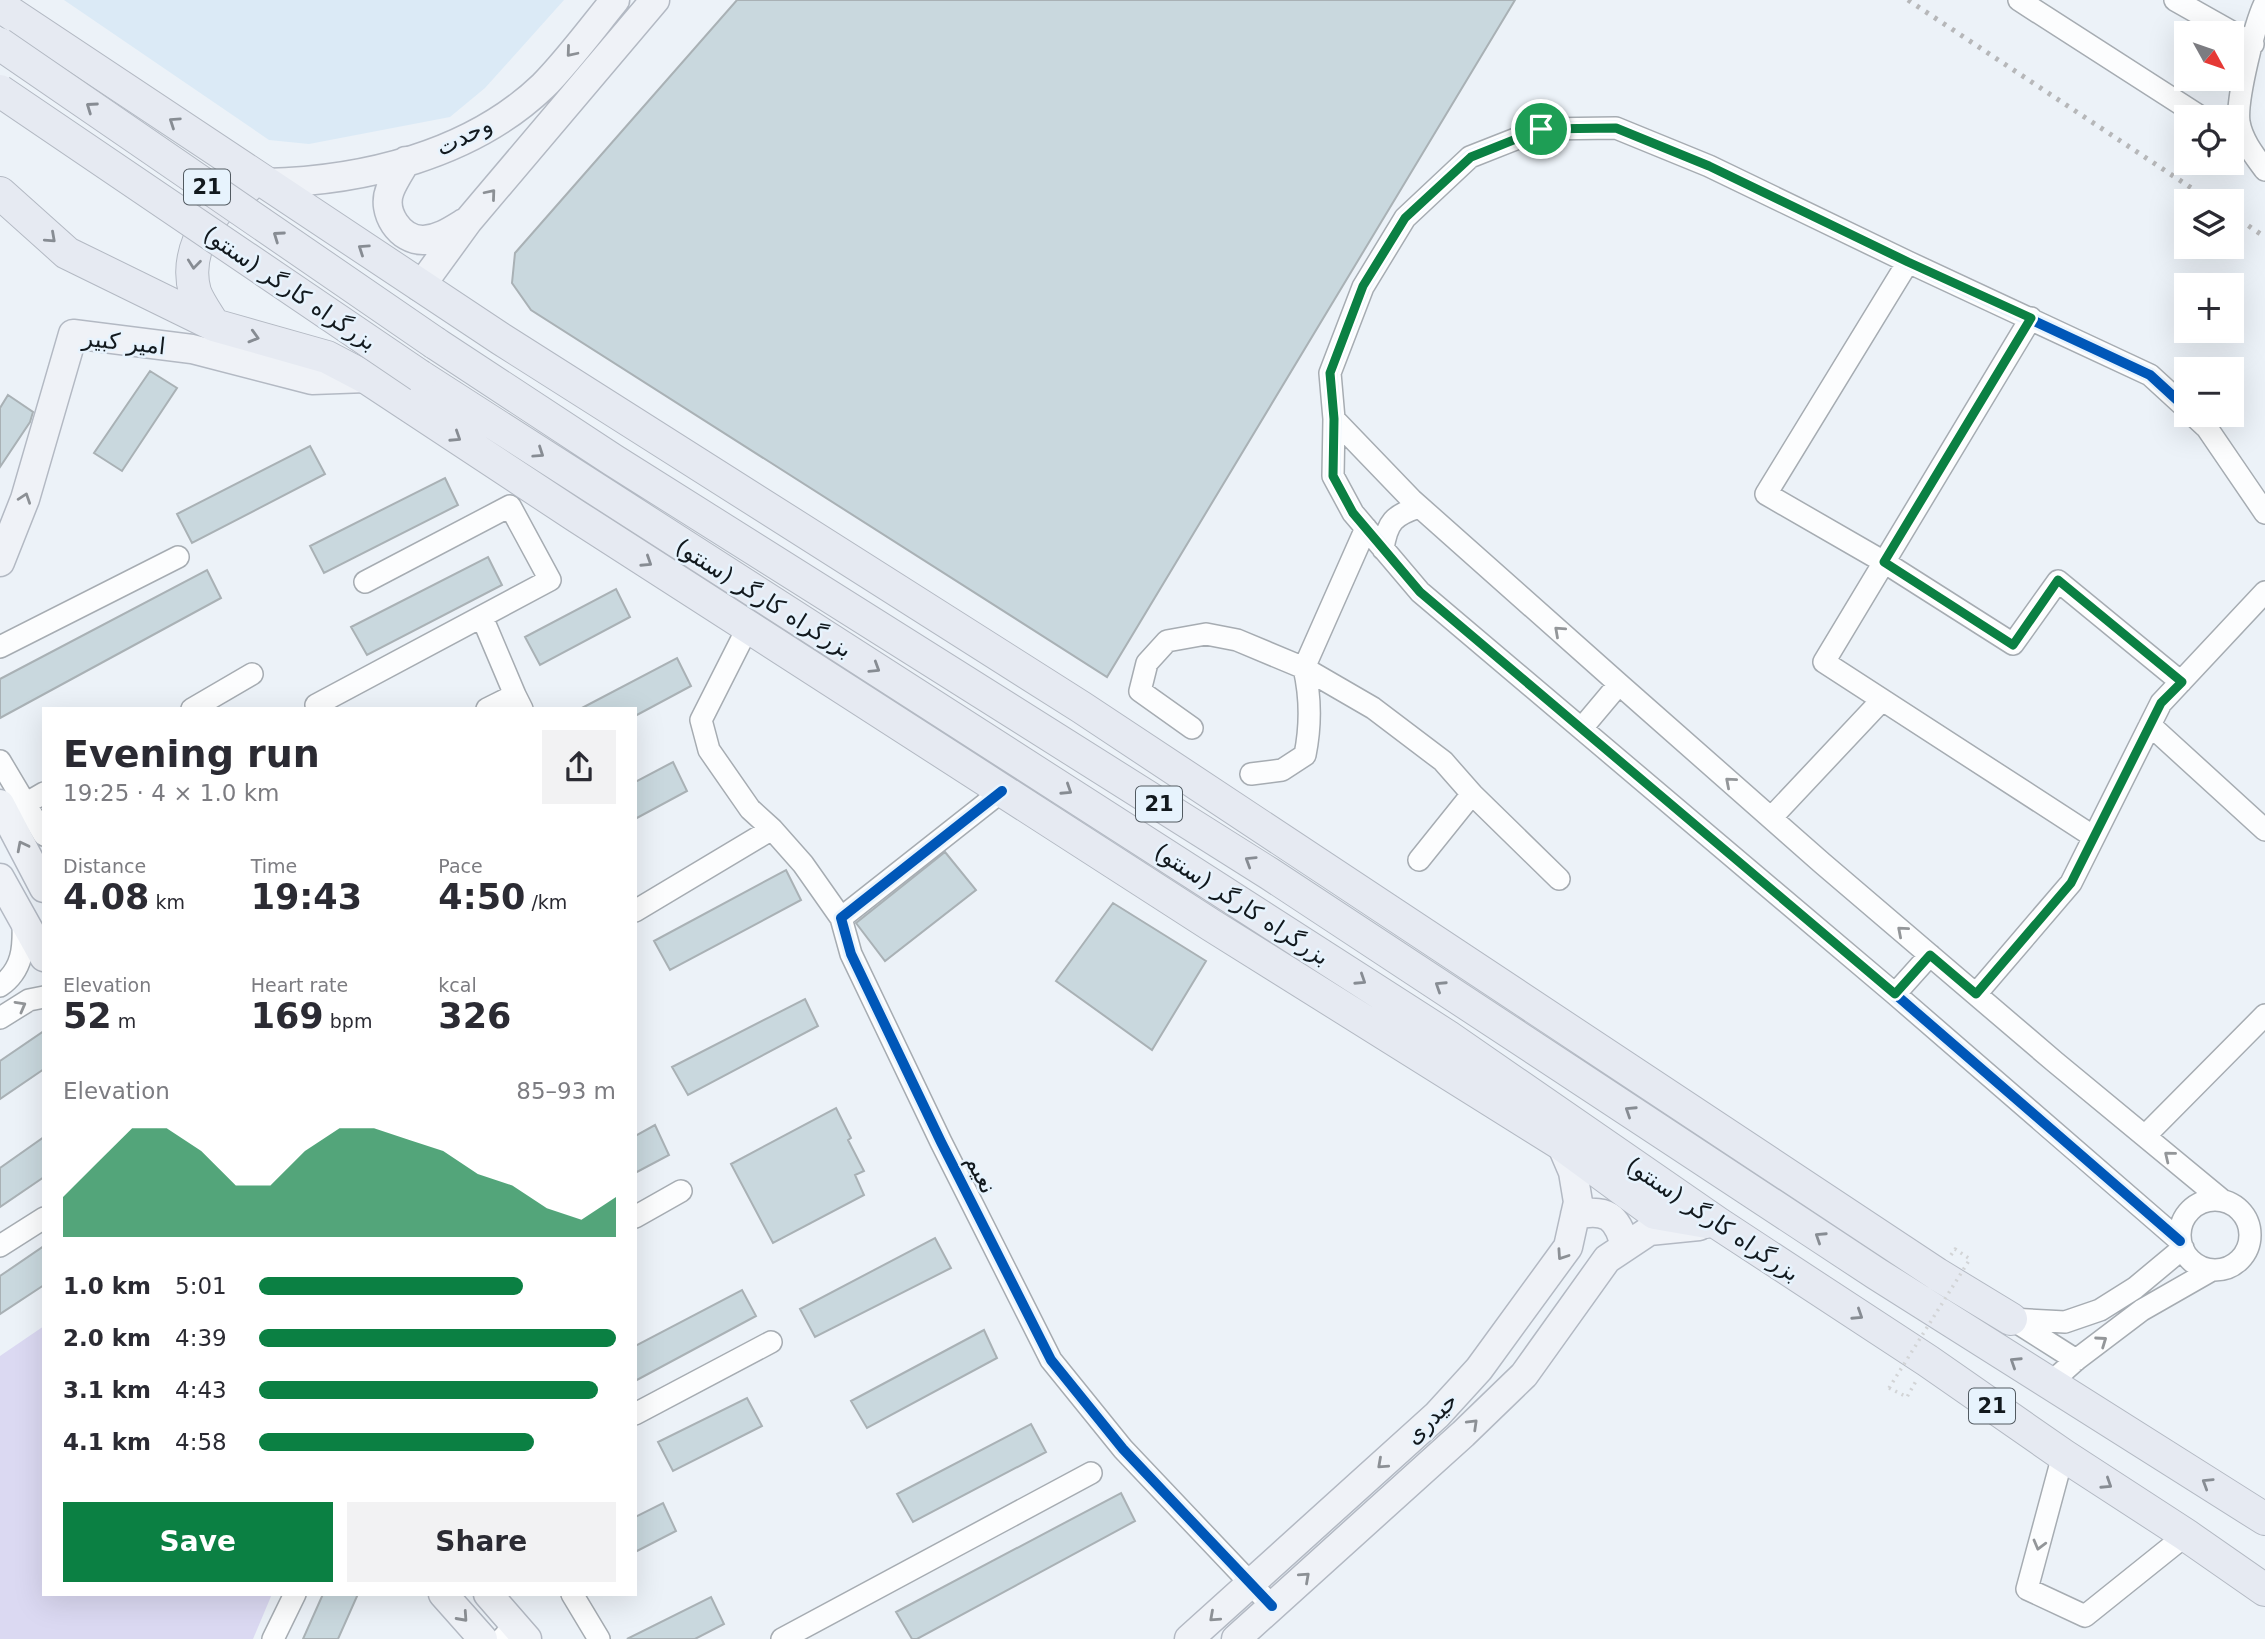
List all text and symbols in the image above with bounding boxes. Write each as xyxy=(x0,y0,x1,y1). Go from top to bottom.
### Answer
north arrow xyxy=(2174,21,2244,91)
map controls xyxy=(2174,21,2244,427)
one-way arrow xyxy=(567,44,579,57)
pin xyxy=(1511,99,1571,159)
one-way arrow xyxy=(86,103,99,115)
button: locate xyxy=(2174,105,2244,175)
icon: arrive xyxy=(1522,110,1560,148)
street label: وحدت xyxy=(432,111,497,162)
one-way arrow xyxy=(169,118,182,130)
road number: 21 xyxy=(184,170,230,204)
one-way arrow xyxy=(483,189,495,202)
button: layers xyxy=(2174,189,2244,259)
street label: بزرگراه کارگر (سنتو) xyxy=(198,221,381,356)
one-way arrow xyxy=(43,230,56,243)
one-way arrow xyxy=(273,232,286,244)
one-way arrow xyxy=(358,244,371,257)
one-way arrow xyxy=(187,258,202,270)
button: + xyxy=(2174,273,2244,343)
street label: امیر کبیر xyxy=(80,325,167,360)
one-way arrow xyxy=(248,329,260,343)
button: − xyxy=(2174,357,2244,427)
one-way arrow xyxy=(449,429,462,442)
one-way arrow xyxy=(531,445,544,457)
one-way arrow xyxy=(17,493,31,505)
street label: بزرگراه کارگر (سنتو) xyxy=(671,533,857,664)
one-way arrow xyxy=(639,553,652,566)
one-way arrow xyxy=(1554,627,1567,639)
one-way arrow xyxy=(867,660,880,673)
button: share xyxy=(542,730,616,804)
text: Evening run xyxy=(63,732,320,776)
one-way arrow xyxy=(1725,778,1738,790)
text: 19:25 · 4 × 1.0 km xyxy=(63,780,279,806)
one-way arrow xyxy=(1059,782,1072,795)
road number: 21 xyxy=(1136,786,1182,822)
street label: بزرگراه کارگر (سنتو) xyxy=(1149,838,1334,971)
one-way arrow xyxy=(17,840,30,853)
text: Distance xyxy=(63,855,146,877)
text: Time xyxy=(251,855,297,877)
text: Pace xyxy=(438,855,483,877)
one-way arrow xyxy=(1245,857,1258,870)
text: 4.08 xyxy=(63,877,149,917)
text: 19:43 xyxy=(251,877,362,917)
text: 4:50 xyxy=(438,877,525,917)
text: km xyxy=(149,891,185,913)
text: /km xyxy=(525,891,567,913)
one-way arrow xyxy=(1897,927,1910,939)
one-way arrow xyxy=(1353,972,1366,985)
text: Elevation xyxy=(63,974,151,996)
text: Heart rate xyxy=(251,974,348,996)
text: kcal xyxy=(438,974,477,996)
one-way arrow xyxy=(1435,981,1448,994)
text: 52 xyxy=(63,996,112,1036)
text: 169 xyxy=(251,996,324,1036)
text: 326 xyxy=(438,996,511,1036)
one-way arrow xyxy=(14,1001,26,1014)
text: m xyxy=(112,1010,136,1032)
text: bpm xyxy=(324,1010,372,1032)
text: Elevation xyxy=(63,1078,170,1104)
text: 85–93 m xyxy=(516,1078,616,1104)
one-way arrow xyxy=(1625,1107,1638,1120)
street label: نعیم xyxy=(960,1150,1002,1198)
street label: بزرگراه کارگر (سنتو) xyxy=(1621,1152,1804,1287)
one-way arrow xyxy=(2165,1152,2178,1164)
one-way arrow xyxy=(1815,1232,1828,1245)
one-way arrow xyxy=(1558,1247,1570,1260)
text: 1.0 km xyxy=(63,1273,151,1299)
text: 5:01 xyxy=(175,1273,227,1299)
one-way arrow xyxy=(1850,1307,1863,1320)
text: 2.0 km xyxy=(63,1325,151,1351)
text: 4:39 xyxy=(175,1325,227,1351)
one-way arrow xyxy=(2094,1337,2107,1349)
one-way arrow xyxy=(2009,1357,2022,1370)
text: 3.1 km xyxy=(63,1377,151,1403)
text: 4:43 xyxy=(175,1377,227,1403)
street label: حیدری xyxy=(1400,1387,1463,1450)
road number: 21 xyxy=(1969,1388,2015,1424)
one-way arrow xyxy=(1465,1419,1478,1432)
text: 4.1 km xyxy=(63,1429,151,1455)
text: 4:58 xyxy=(175,1429,227,1455)
one-way arrow xyxy=(1378,1456,1391,1468)
one-way arrow xyxy=(2099,1476,2112,1489)
one-way arrow xyxy=(2202,1478,2215,1491)
button: Save xyxy=(63,1502,333,1582)
button: Share xyxy=(347,1502,616,1582)
one-way arrow xyxy=(2033,1539,2047,1551)
one-way arrow xyxy=(1297,1573,1310,1585)
one-way arrow xyxy=(455,1608,467,1621)
one-way arrow xyxy=(1209,1608,1222,1621)

